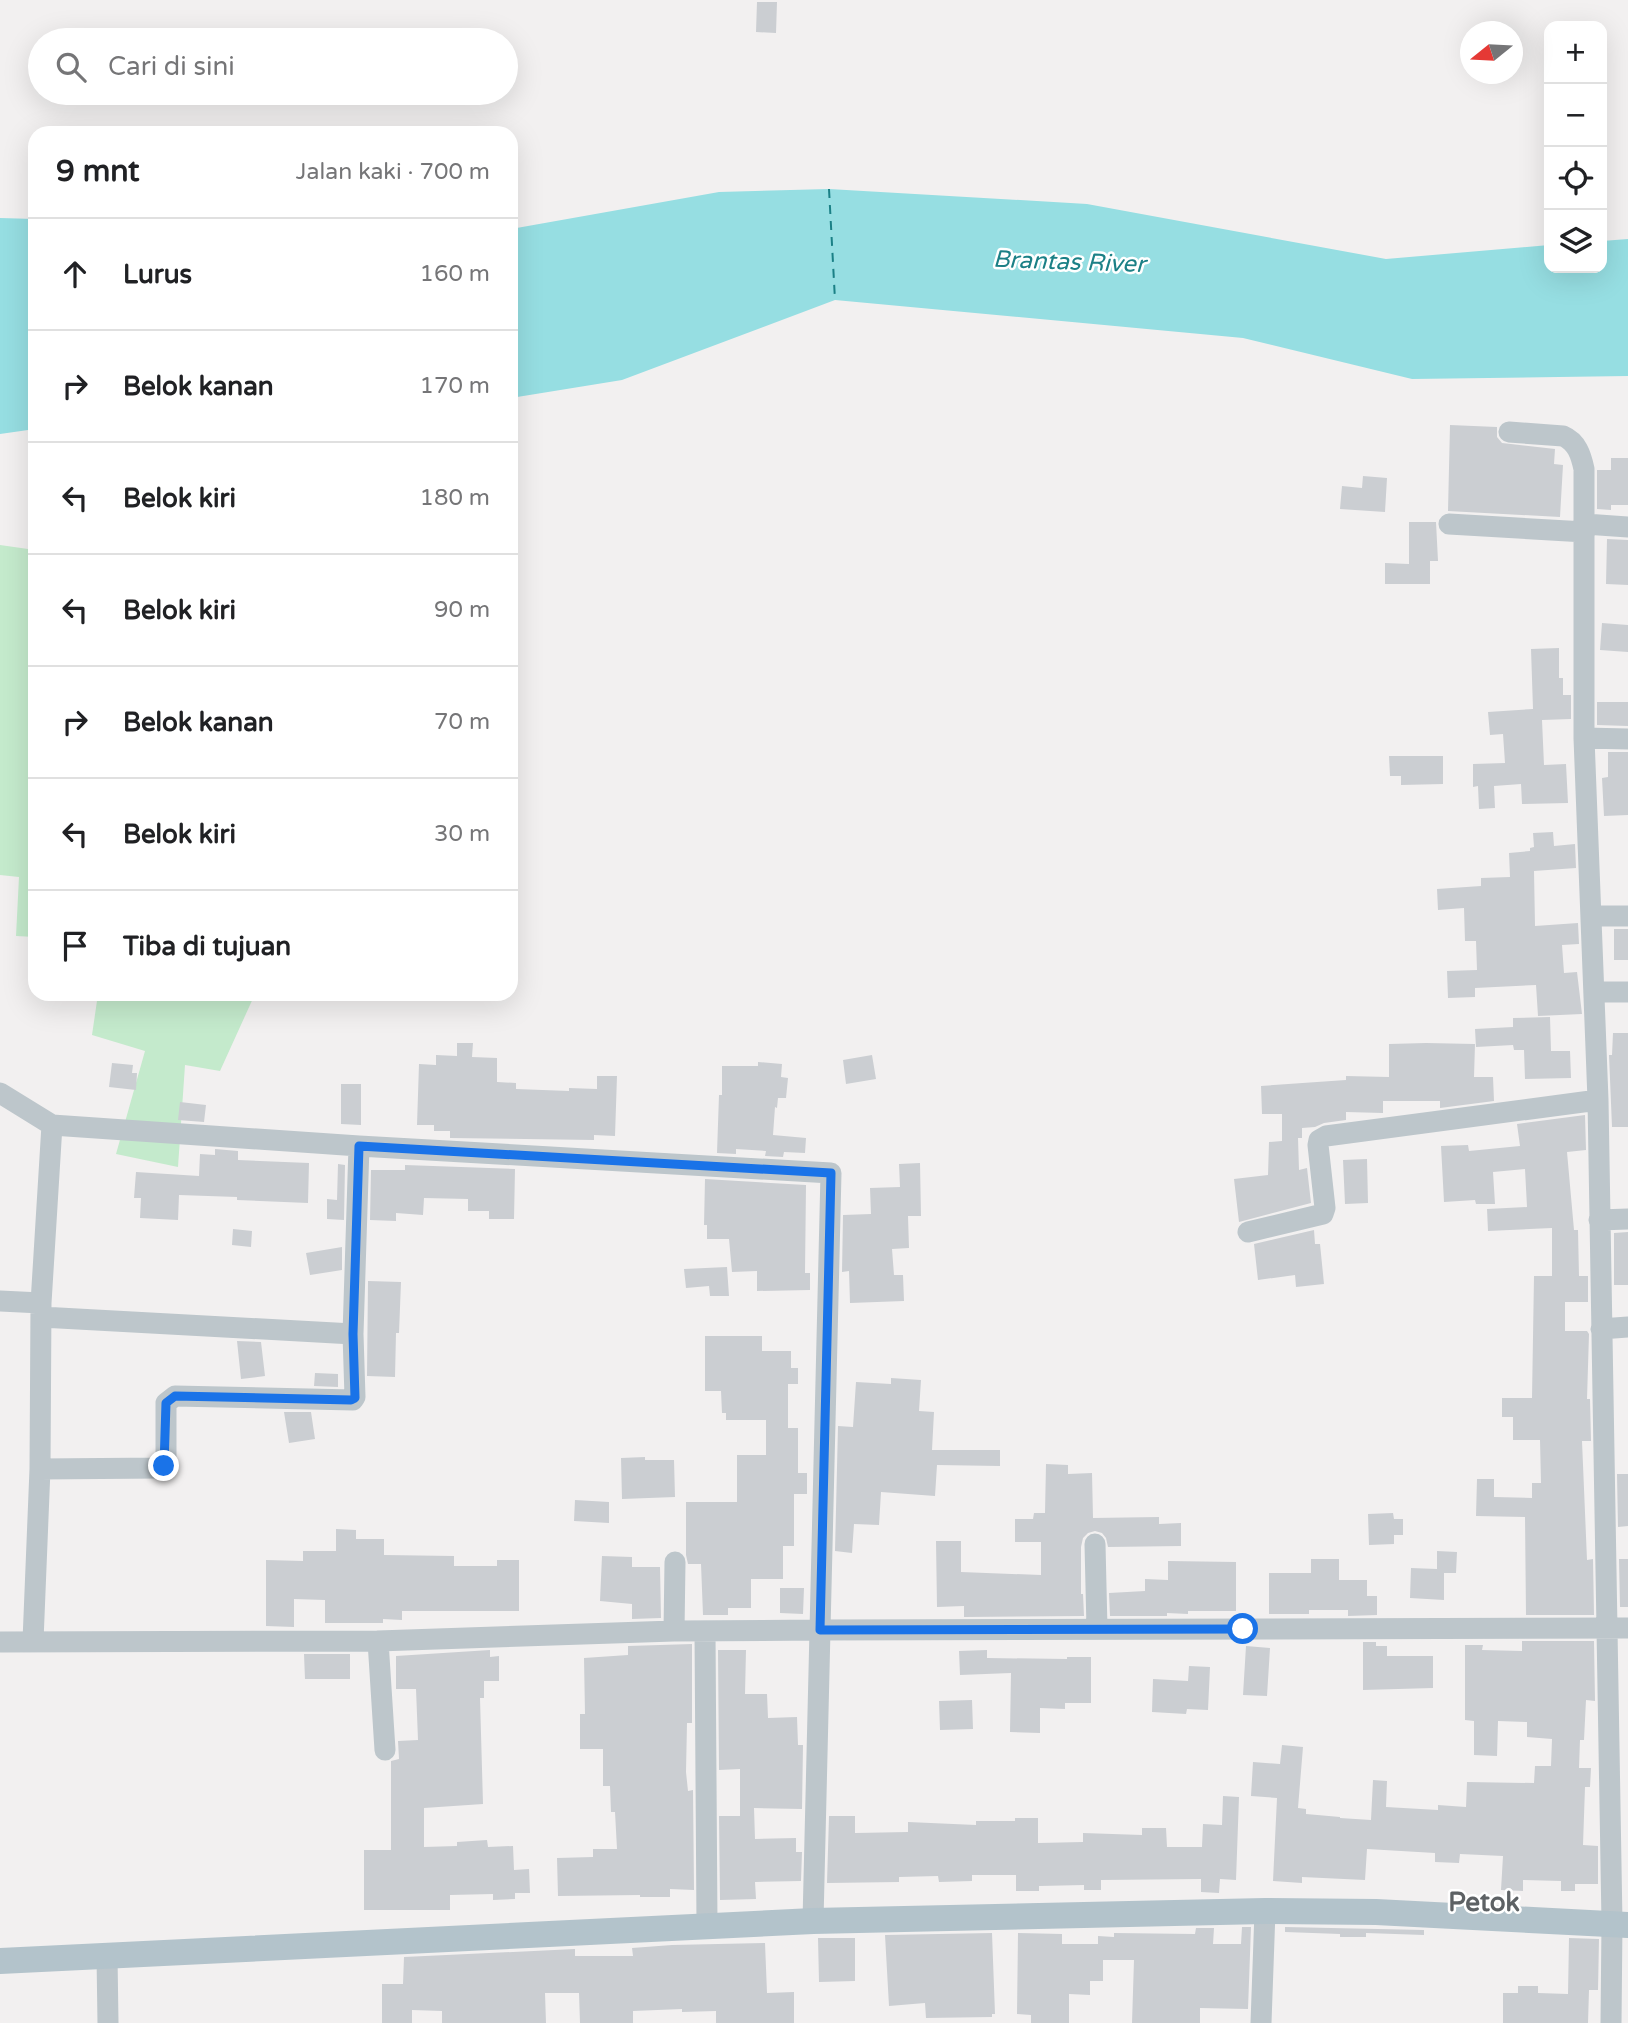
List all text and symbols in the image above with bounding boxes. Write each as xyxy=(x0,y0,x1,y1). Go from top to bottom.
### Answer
north arrow xyxy=(1460,21,1523,84)
map controls xyxy=(1544,21,1607,273)
button: + xyxy=(1544,21,1607,84)
search box xyxy=(28,28,518,105)
icon: search xyxy=(52,48,90,86)
text: Cari di sini xyxy=(108,51,235,82)
button: − xyxy=(1544,84,1607,147)
button: locate xyxy=(1544,147,1607,210)
text: 9 mnt xyxy=(56,153,140,190)
text: Jalan kaki · 700 m xyxy=(296,158,490,186)
button: layers xyxy=(1544,210,1607,273)
water label: Brantas River xyxy=(992,245,1148,279)
icon: ahead xyxy=(56,255,94,293)
text: Lurus xyxy=(123,259,192,290)
text: 160 m xyxy=(420,260,490,288)
icon: right xyxy=(56,367,94,405)
text: Belok kanan xyxy=(123,371,274,402)
text: 170 m xyxy=(420,372,490,400)
icon: left xyxy=(56,479,94,517)
text: Belok kiri xyxy=(123,483,236,514)
text: 180 m xyxy=(420,484,490,512)
icon: left xyxy=(56,591,94,629)
text: Belok kiri xyxy=(123,595,236,626)
text: 90 m xyxy=(434,596,490,624)
icon: right xyxy=(56,703,94,741)
text: Belok kanan xyxy=(123,707,274,738)
text: 70 m xyxy=(434,708,490,736)
icon: left xyxy=(56,815,94,853)
text: Belok kiri xyxy=(123,819,236,850)
text: 30 m xyxy=(434,820,490,848)
icon: arrive xyxy=(56,927,94,965)
text: Tiba di tujuan xyxy=(123,931,291,962)
route end xyxy=(148,1450,179,1481)
route start xyxy=(1227,1613,1258,1644)
district label: Petok xyxy=(1448,1887,1520,1918)

